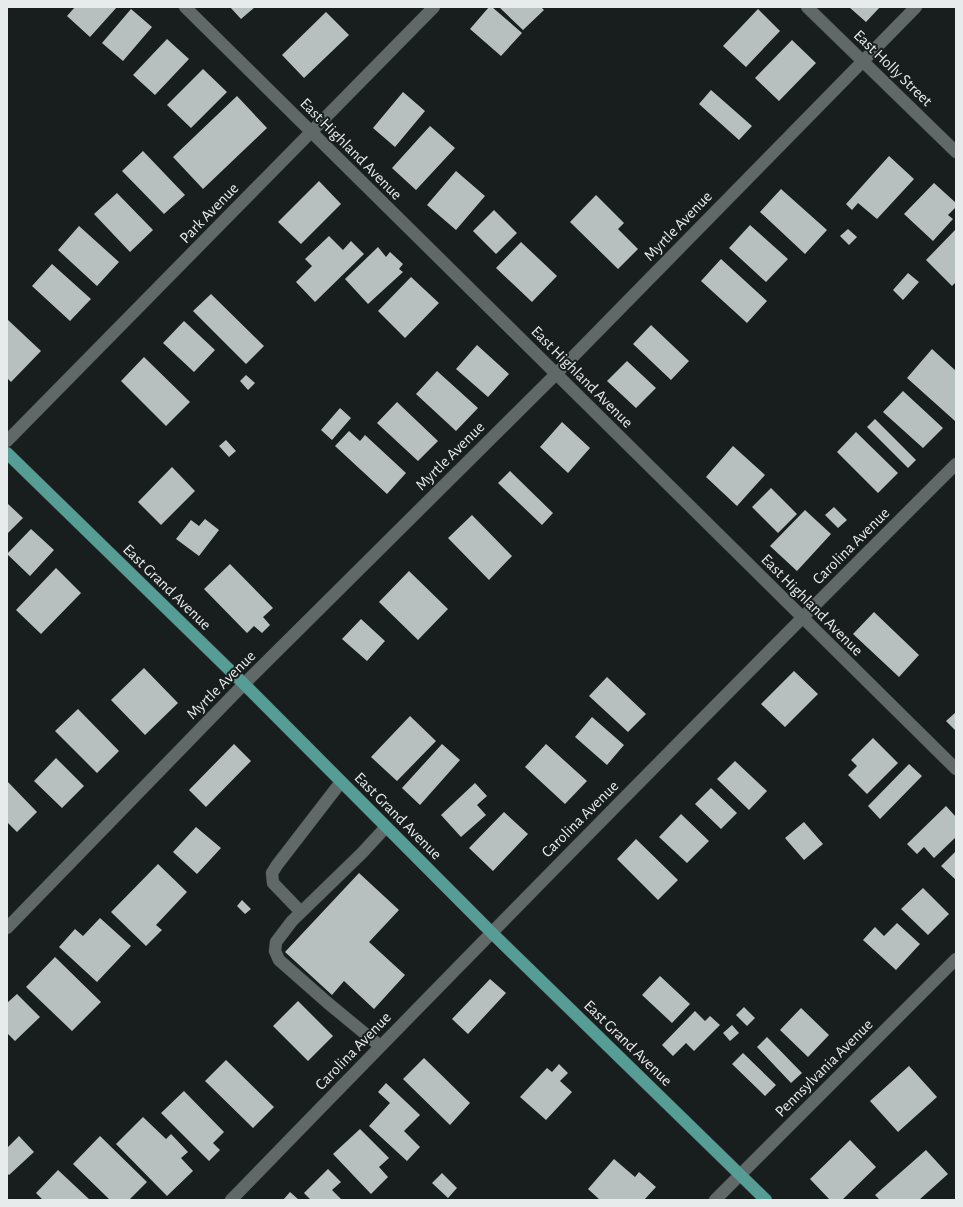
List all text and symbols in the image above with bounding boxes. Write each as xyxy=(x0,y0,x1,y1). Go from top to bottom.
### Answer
street label: East Holly Street xyxy=(850,27,935,110)
street label: East Highland Avenue xyxy=(297,95,405,203)
street label: Park Avenue xyxy=(177,180,241,246)
street label: Myrtle Avenue xyxy=(641,188,716,265)
street label: East Highland Avenue xyxy=(528,323,636,431)
street label: Myrtle Avenue xyxy=(413,419,488,494)
street label: Carolina Avenue xyxy=(810,505,892,587)
street label: East Grand Avenue xyxy=(120,541,214,633)
street label: East Highland Avenue xyxy=(758,551,866,659)
street label: Myrtle Avenue xyxy=(184,648,259,723)
street label: East Grand Avenue xyxy=(351,769,445,863)
street label: Carolina Avenue xyxy=(539,778,621,860)
street label: East Grand Avenue xyxy=(581,997,675,1089)
street label: Carolina Avenue xyxy=(312,1009,394,1093)
street label: Pennsylvania Avenue xyxy=(772,1016,877,1121)

